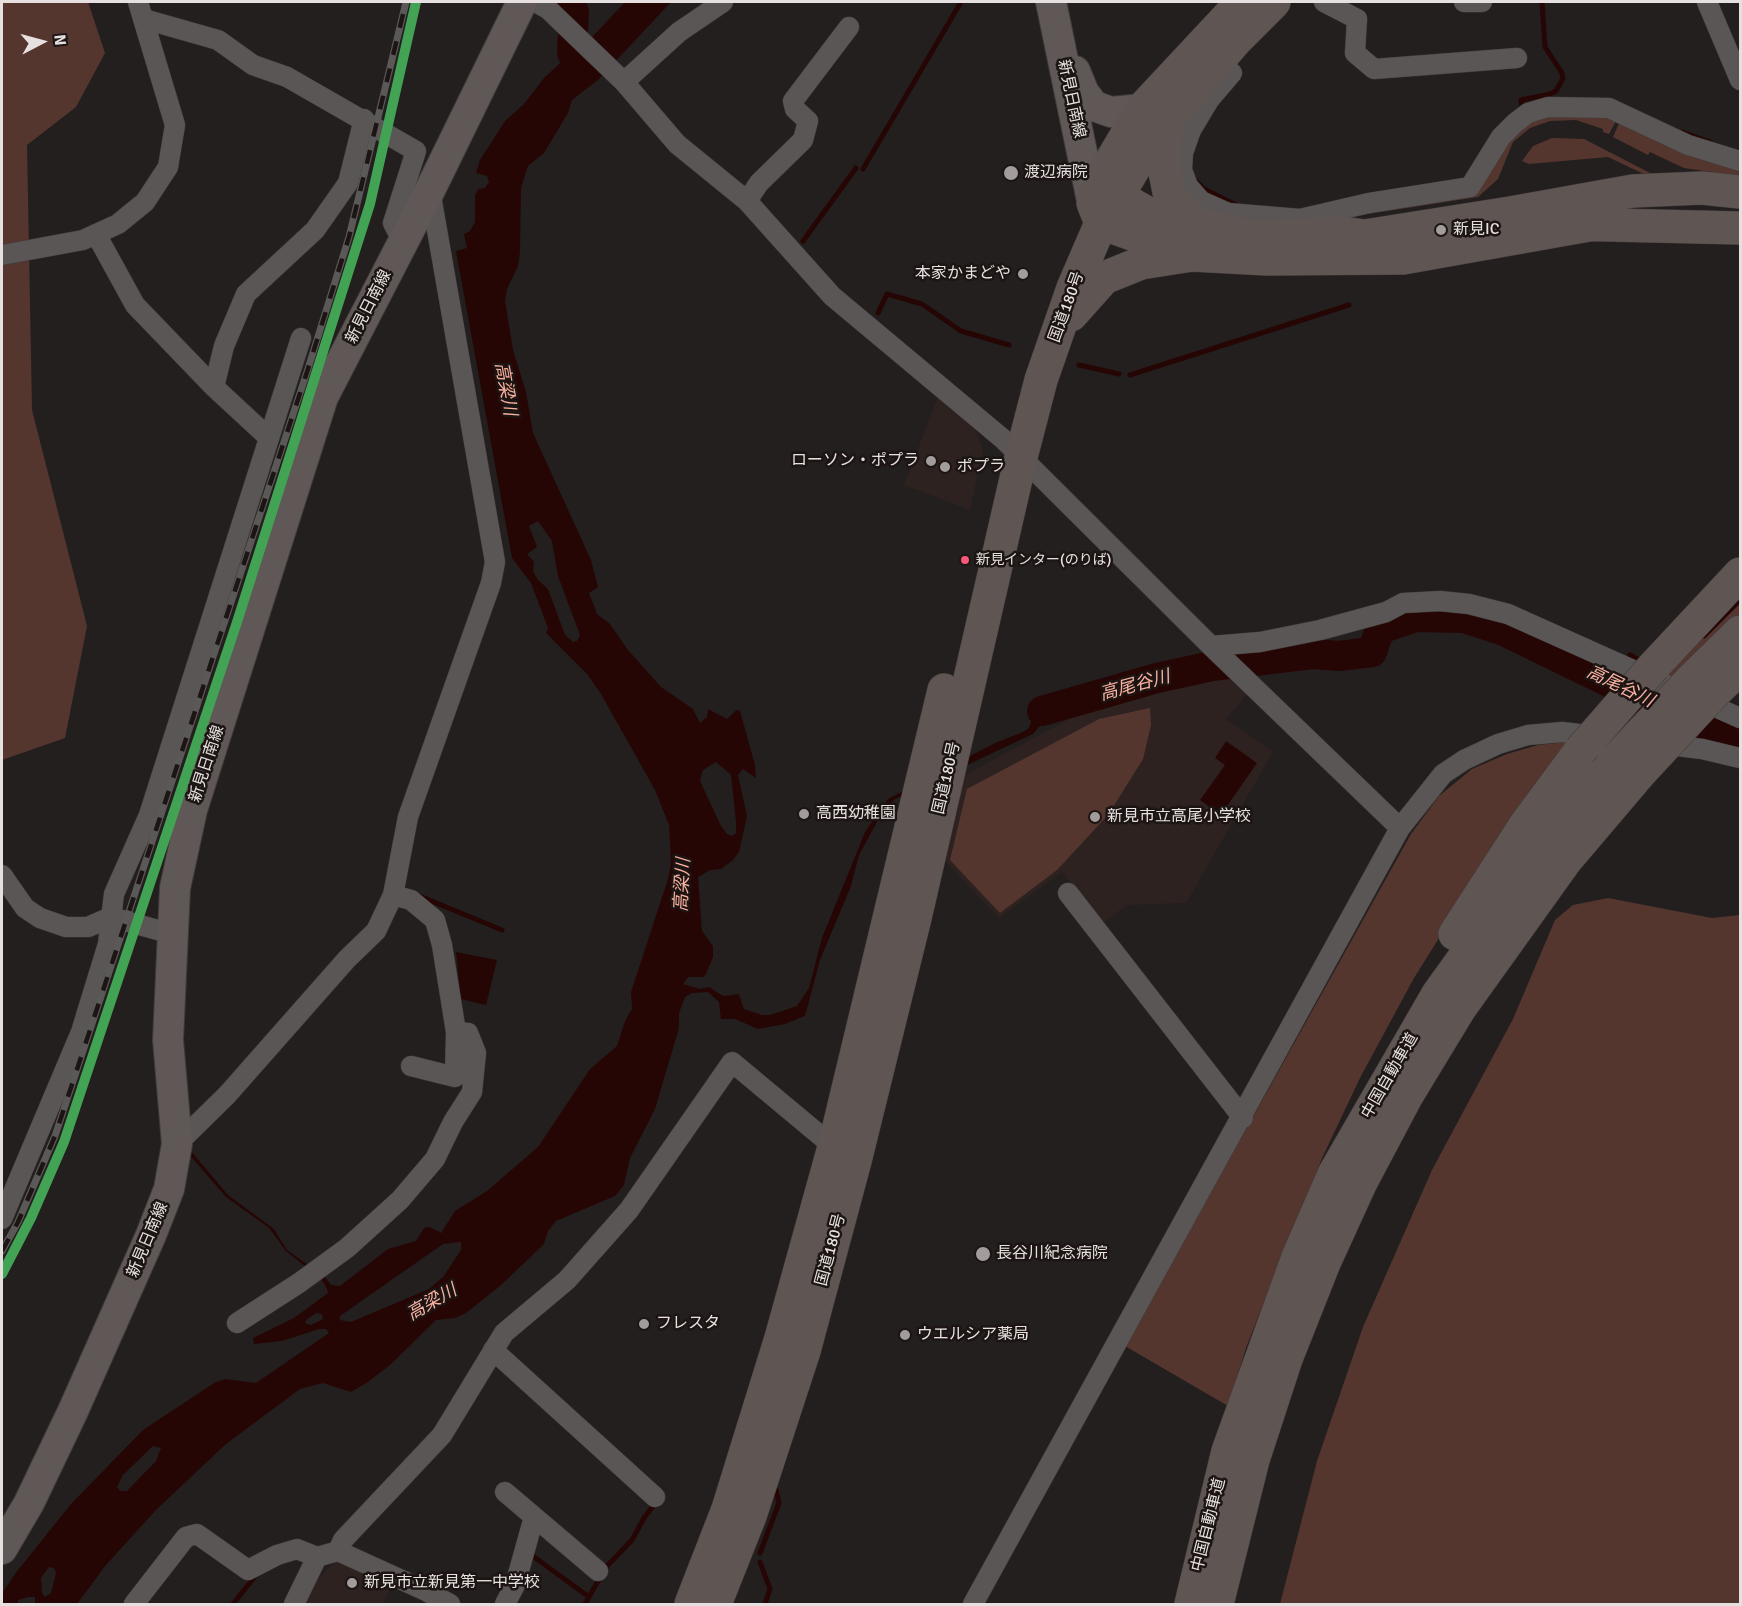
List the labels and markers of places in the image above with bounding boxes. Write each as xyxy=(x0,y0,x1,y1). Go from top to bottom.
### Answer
place label: 渡辺病院 xyxy=(1024,163,1088,183)
marker: 渡辺病院 xyxy=(1002,164,1020,182)
place label: 新見IC xyxy=(1453,220,1499,240)
marker: 新見IC xyxy=(1434,223,1448,237)
place label: 本家かまどや xyxy=(915,264,1011,284)
marker: 本家かまどや xyxy=(1016,267,1030,281)
place label: ローソン・ポプラ xyxy=(791,451,919,471)
marker: ローソン・ポプラ xyxy=(924,454,938,468)
place label: ポプラ xyxy=(957,457,1005,477)
marker: ポプラ xyxy=(938,460,952,474)
place label: 新見インター(のりば) xyxy=(976,552,1111,568)
marker: 新見インター(のりば) xyxy=(959,554,971,566)
place label: 高西幼稚園 xyxy=(816,804,896,824)
marker: 高西幼稚園 xyxy=(797,807,811,821)
place label: 新見市立高尾小学校 xyxy=(1107,807,1251,827)
marker: 新見市立高尾小学校 xyxy=(1088,810,1102,824)
place label: 長谷川紀念病院 xyxy=(996,1244,1108,1264)
marker: 長谷川紀念病院 xyxy=(974,1245,992,1263)
place label: フレスタ xyxy=(656,1314,720,1334)
marker: フレスタ xyxy=(637,1317,651,1331)
place label: ウエルシア薬局 xyxy=(917,1325,1029,1345)
marker: ウエルシア薬局 xyxy=(898,1328,912,1342)
place label: 新見市立新見第一中学校 xyxy=(364,1573,540,1593)
marker: 新見市立新見第一中学校 xyxy=(345,1576,359,1590)

